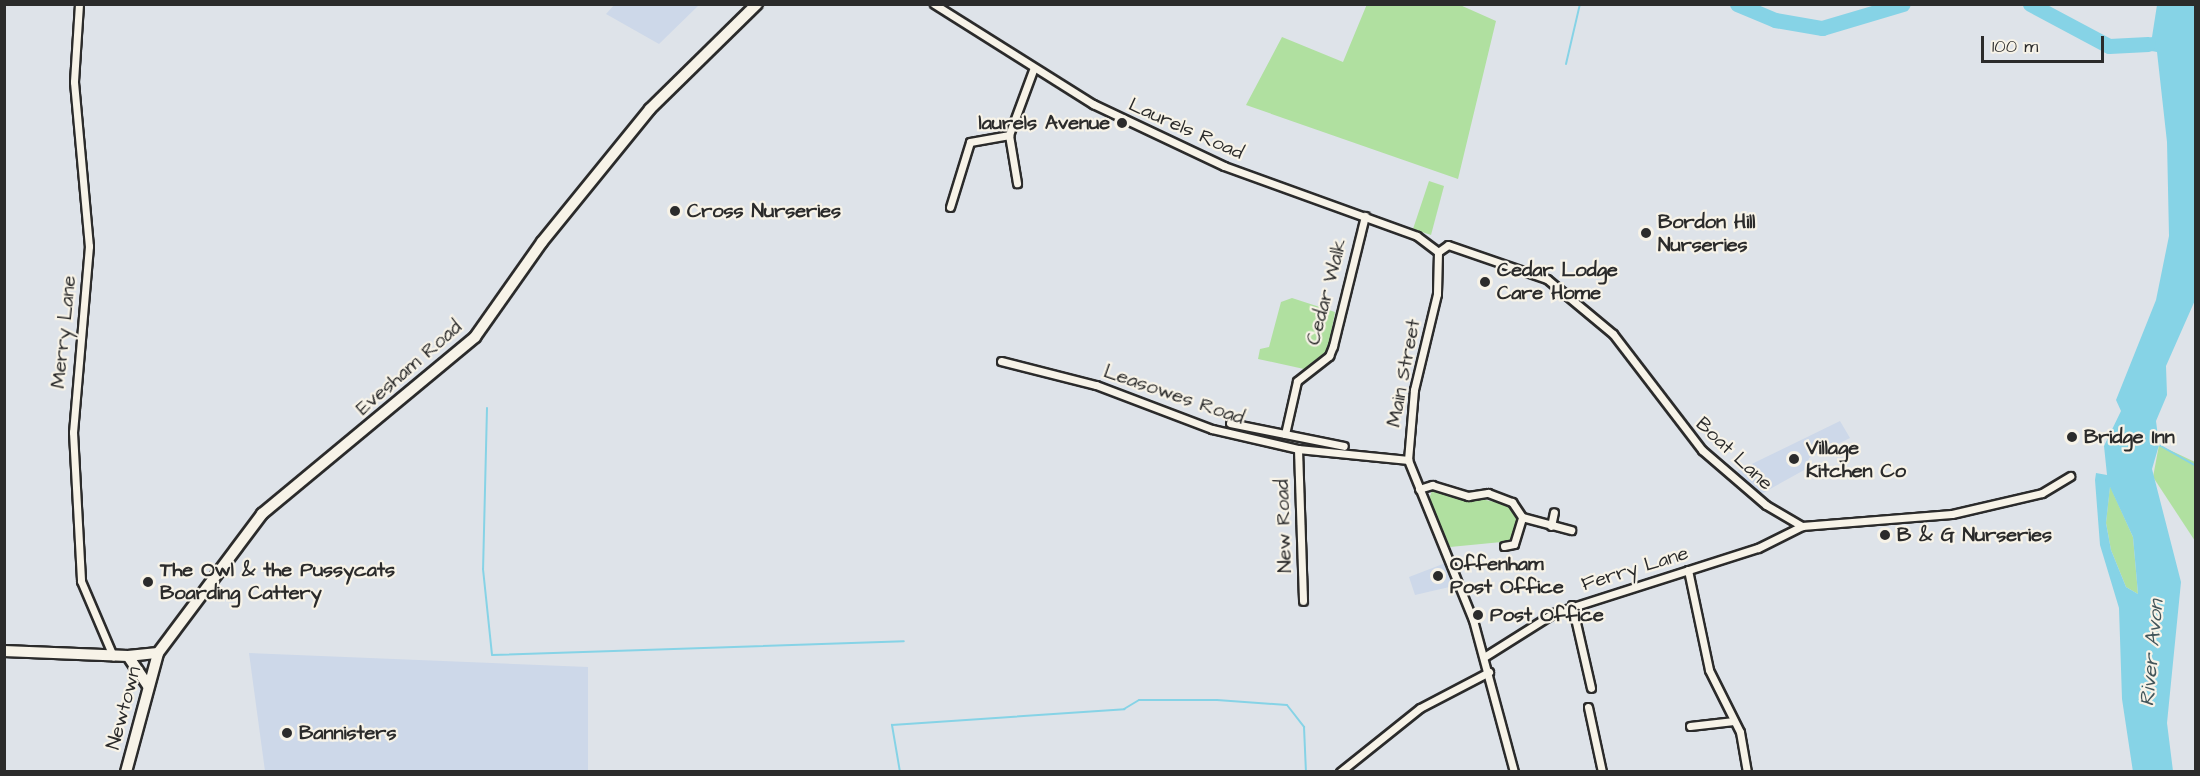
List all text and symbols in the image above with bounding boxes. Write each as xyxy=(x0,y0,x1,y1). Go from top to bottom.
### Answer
scale bar xyxy=(1984,24,2107,62)
text: 100 m xyxy=(1992,34,2038,59)
street label: Laurels Road xyxy=(1125,93,1247,165)
place label: laurels Avenue xyxy=(978,111,1110,135)
marker: laurels Avenue xyxy=(1115,116,1129,130)
place label: Cross Nurseries xyxy=(687,199,841,223)
marker: Cross Nurseries xyxy=(668,204,682,218)
place label: Bordon Hill Nurseries xyxy=(1658,210,1755,257)
marker: Bordon Hill Nurseries xyxy=(1639,226,1653,240)
street label: Cedar Walk xyxy=(1301,236,1353,348)
place label: Cedar Lodge Care Home xyxy=(1497,258,1618,305)
street label: Merry Lane xyxy=(46,274,82,390)
marker: Cedar Lodge Care Home xyxy=(1478,275,1492,289)
street label: Evesham Road xyxy=(351,315,467,421)
street label: Main Street xyxy=(1382,317,1426,429)
street label: Leasowes Road xyxy=(1101,360,1247,430)
street label: Boat Lane xyxy=(1690,412,1778,496)
place label: Bridge Inn xyxy=(2084,425,2175,449)
marker: Bridge Inn xyxy=(2065,430,2079,444)
place label: Village Kitchen Co xyxy=(1806,436,1906,483)
marker: Village Kitchen Co xyxy=(1787,452,1801,466)
street label: New Road xyxy=(1270,479,1298,573)
place label: B & G Nurseries xyxy=(1897,523,2052,547)
marker: B & G Nurseries xyxy=(1878,528,1892,542)
street label: Ferry Lane xyxy=(1579,541,1691,597)
place label: Offenham Post Office xyxy=(1450,552,1564,599)
place label: The Owl & the Pussycats Boarding Cattery xyxy=(160,558,395,605)
marker: Offenham Post Office xyxy=(1431,569,1445,583)
marker: The Owl & the Pussycats Boarding Cattery xyxy=(141,575,155,589)
water label: River Avon xyxy=(2135,599,2169,707)
place label: Post Office xyxy=(1490,603,1604,627)
marker: Post Office xyxy=(1471,608,1485,622)
street label: Newtown xyxy=(101,664,147,752)
place label: Bannisters xyxy=(299,721,396,745)
marker: Bannisters xyxy=(280,726,294,740)

